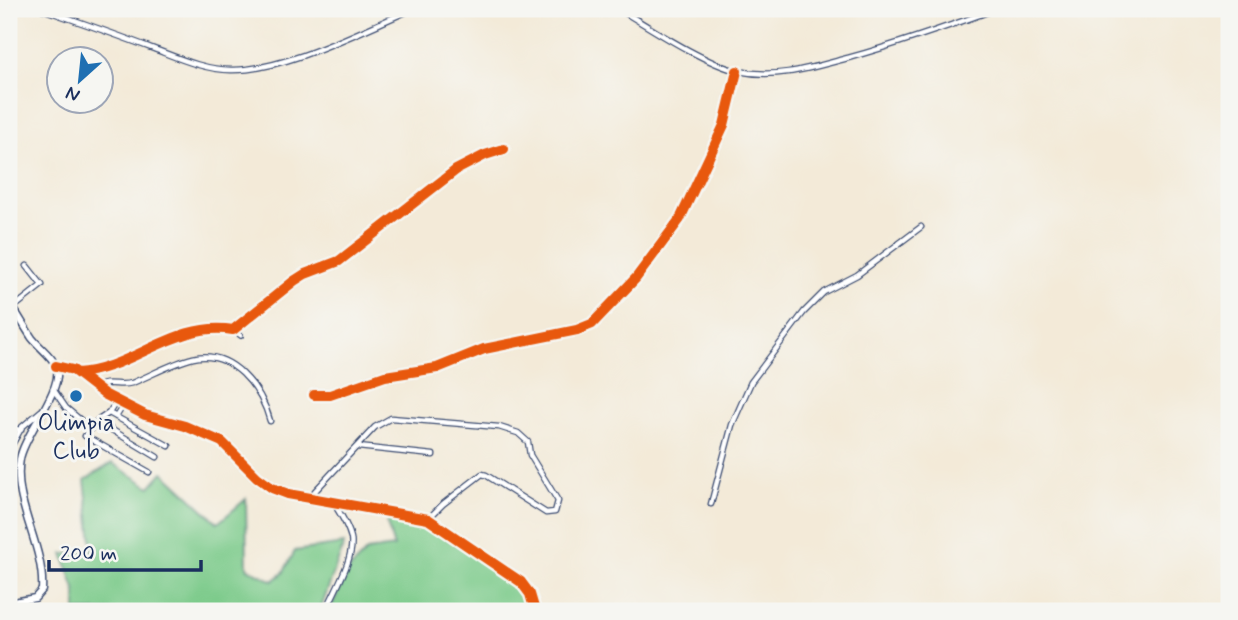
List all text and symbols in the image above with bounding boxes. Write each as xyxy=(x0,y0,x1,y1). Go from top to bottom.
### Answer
north arrow xyxy=(46,46,116,116)
text: N xyxy=(62,80,84,108)
marker: Olimpia Club xyxy=(68,388,84,404)
place label: Olimpia Club xyxy=(38,408,115,467)
scale bar xyxy=(49,529,201,573)
text: 200 m xyxy=(60,540,117,568)

